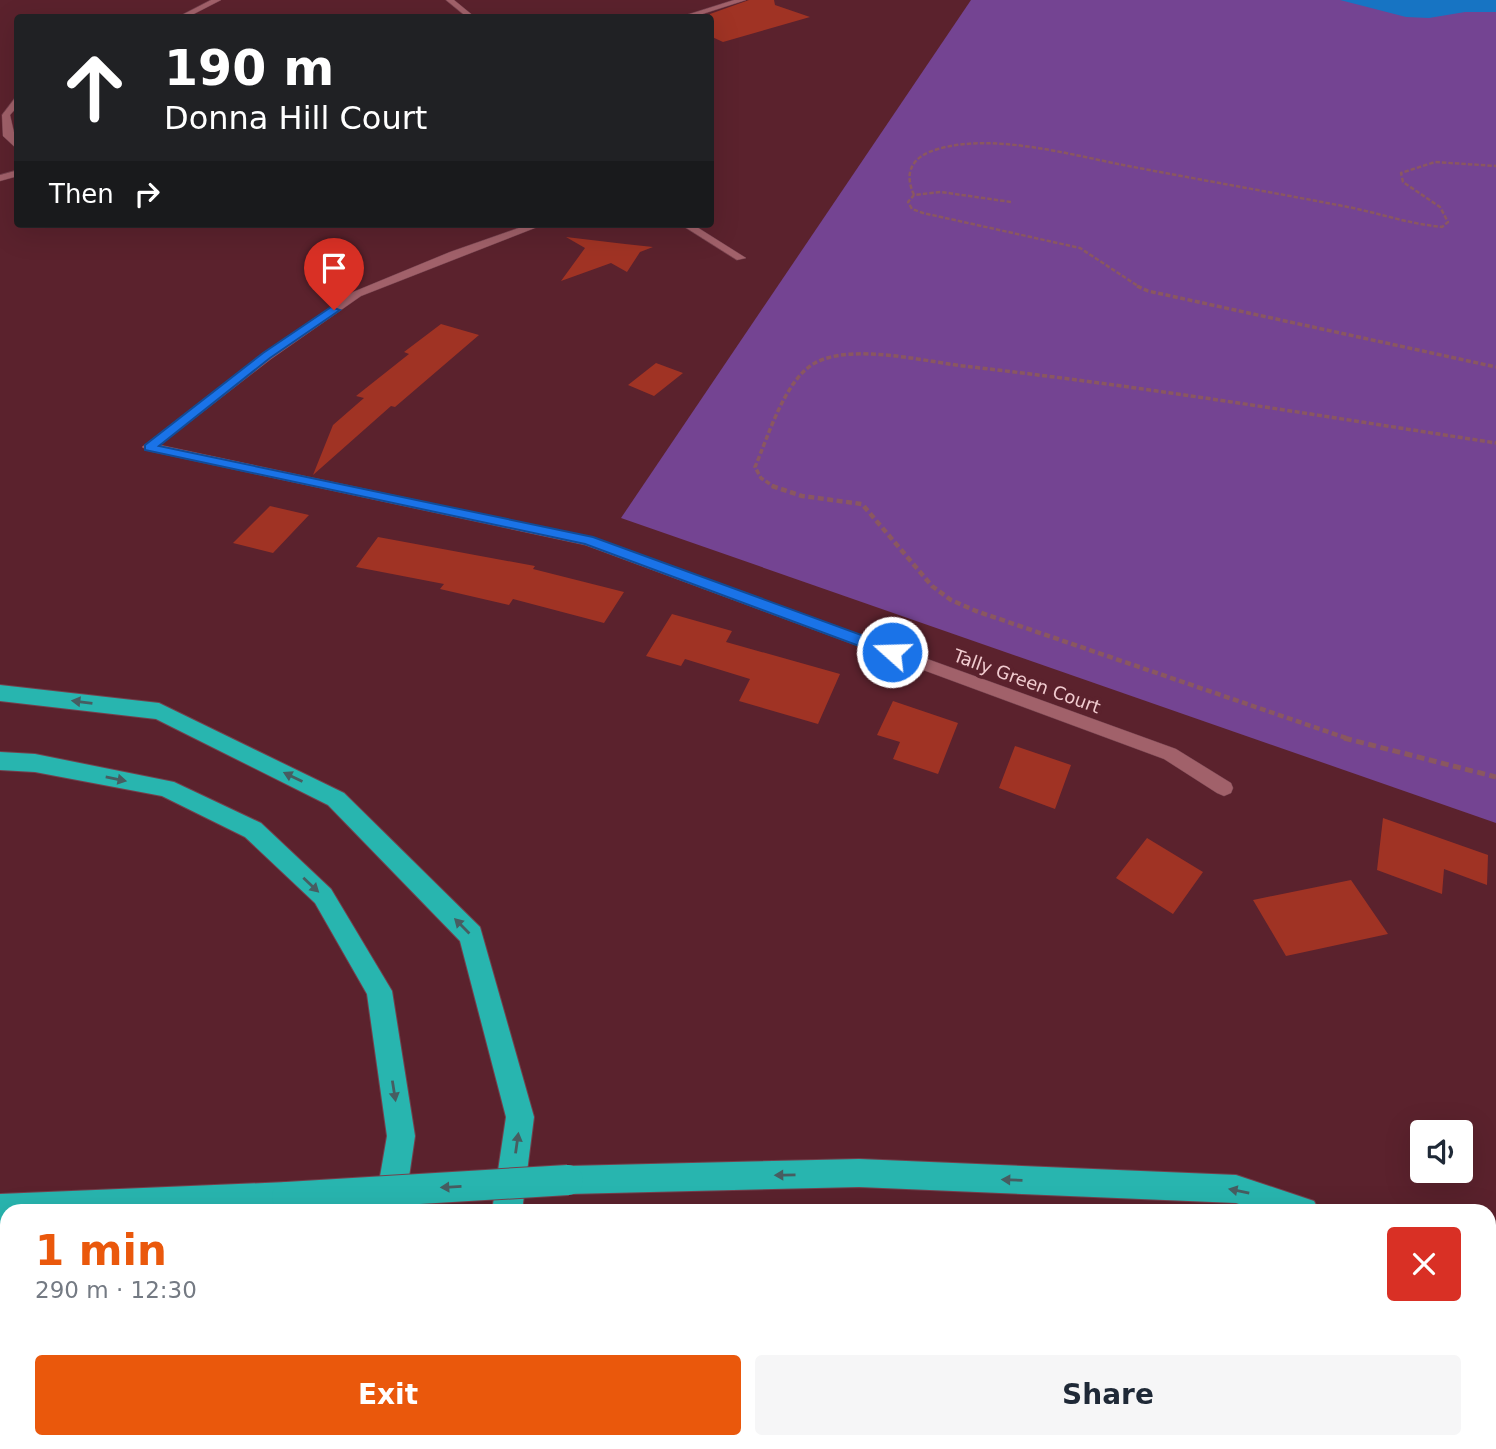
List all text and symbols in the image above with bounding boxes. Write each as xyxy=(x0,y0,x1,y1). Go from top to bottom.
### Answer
text: 190 m xyxy=(164,40,334,97)
icon: ahead xyxy=(49,42,140,133)
text: Donna Hill Court xyxy=(164,99,427,137)
icon: right xyxy=(128,175,166,213)
text: Then xyxy=(49,179,114,209)
pin xyxy=(304,238,364,310)
icon: arrive xyxy=(315,249,353,287)
position arrow xyxy=(855,615,929,689)
street label: Tally Green Court xyxy=(950,644,1103,717)
one-way arrow xyxy=(70,697,92,708)
one-way arrow xyxy=(283,772,303,783)
one-way arrow xyxy=(105,773,127,784)
one-way arrow xyxy=(302,876,319,892)
one-way arrow xyxy=(454,918,471,935)
one-way arrow xyxy=(389,1080,400,1102)
map controls xyxy=(1410,1120,1473,1183)
button: sound xyxy=(1410,1120,1473,1183)
one-way arrow xyxy=(511,1132,522,1154)
one-way arrow xyxy=(774,1169,796,1181)
one-way arrow xyxy=(1001,1174,1023,1185)
one-way arrow xyxy=(440,1182,462,1193)
one-way arrow xyxy=(1228,1185,1250,1196)
text: 1 min xyxy=(35,1226,167,1275)
button: close xyxy=(1387,1227,1461,1301)
text: 290 m · 12:30 xyxy=(35,1277,197,1303)
button: Exit xyxy=(35,1355,741,1435)
button: Share xyxy=(755,1355,1461,1435)

